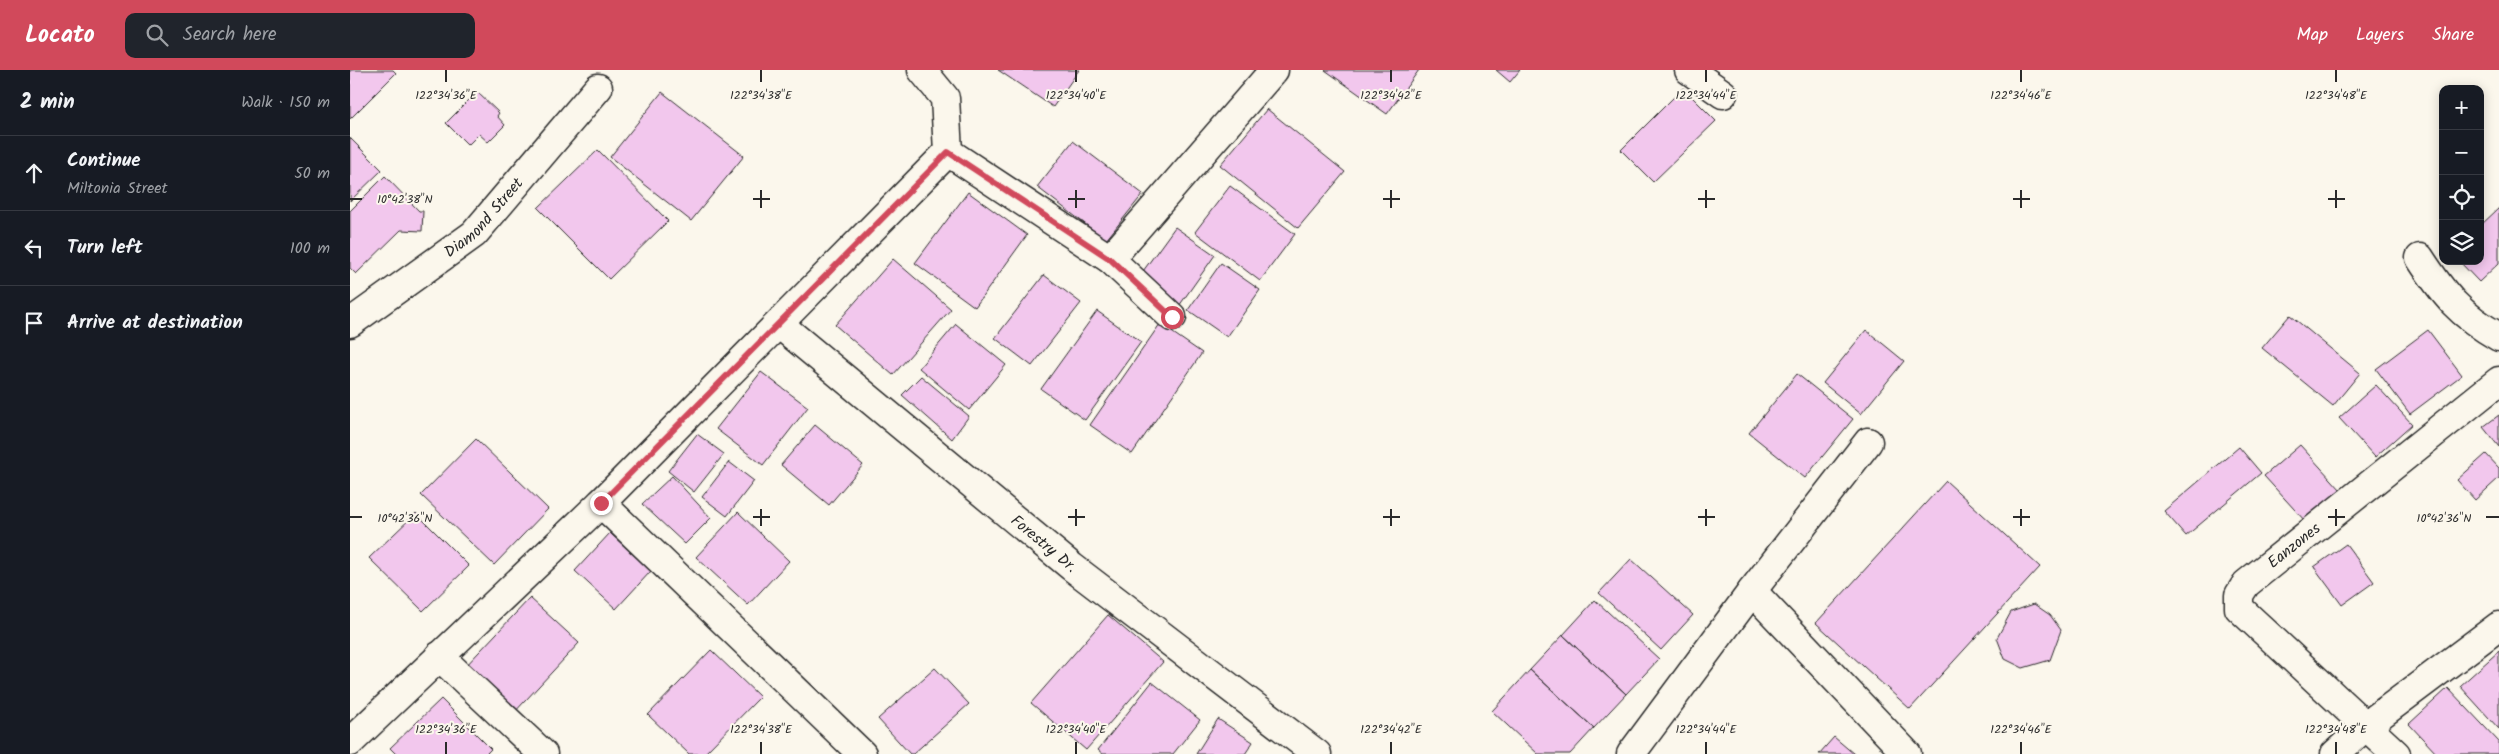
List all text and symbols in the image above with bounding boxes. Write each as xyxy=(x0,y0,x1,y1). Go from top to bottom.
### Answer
search box xyxy=(125,13,475,58)
text: Locato xyxy=(25,16,95,55)
text: Search here xyxy=(183,20,276,50)
icon: search xyxy=(143,21,171,49)
text: Map xyxy=(2297,21,2328,50)
text: Layers xyxy=(2356,21,2404,50)
text: Share xyxy=(2432,21,2474,50)
map controls xyxy=(2439,85,2484,265)
button: + xyxy=(2439,85,2484,130)
text: 2 min xyxy=(20,86,75,119)
text: 122°34'36"E xyxy=(415,86,478,105)
text: 122°34'38"E xyxy=(730,86,793,105)
text: 122°34'40"E xyxy=(1046,86,1107,105)
text: 122°34'42"E xyxy=(1360,86,1423,105)
text: 122°34'44"E xyxy=(1675,86,1738,105)
text: 122°34'46"E xyxy=(1990,86,2053,105)
text: 122°34'48"E xyxy=(2305,86,2368,105)
text: Walk · 150 m xyxy=(241,90,330,115)
button: − xyxy=(2439,130,2484,175)
text: Continue xyxy=(67,146,140,176)
icon: ahead xyxy=(20,159,48,187)
text: 50 m xyxy=(294,161,330,186)
street label: Diamond Street xyxy=(439,171,530,264)
button: locate xyxy=(2439,175,2484,220)
text: Miltonia Street xyxy=(67,176,168,201)
text: 10°42'38"N xyxy=(377,190,433,209)
button: layers xyxy=(2439,220,2484,265)
text: Turn left xyxy=(67,233,142,263)
icon: left xyxy=(20,234,48,262)
text: 100 m xyxy=(290,236,330,261)
route start xyxy=(1161,306,1184,329)
text: Arrive at destination xyxy=(67,308,243,338)
icon: arrive xyxy=(20,309,48,337)
route end xyxy=(590,492,613,515)
text: 10°42'36"N xyxy=(378,509,432,528)
street label: Forestry Dr. xyxy=(1005,509,1082,579)
text: 10°42'36"N xyxy=(2417,509,2471,528)
street label: Eanzones xyxy=(2262,516,2326,575)
text: 122°34'36"E xyxy=(415,720,478,739)
text: 122°34'38"E xyxy=(730,720,793,739)
text: 122°34'40"E xyxy=(1046,720,1107,739)
text: 122°34'42"E xyxy=(1360,720,1423,739)
text: 122°34'44"E xyxy=(1675,720,1738,739)
text: 122°34'46"E xyxy=(1990,720,2053,739)
text: 122°34'48"E xyxy=(2305,720,2368,739)

